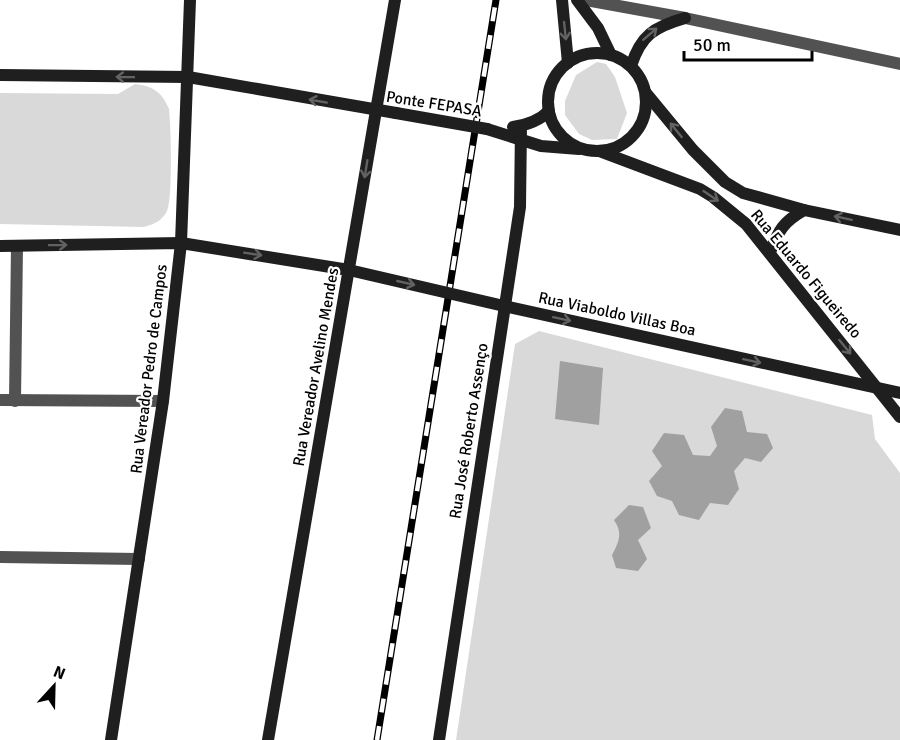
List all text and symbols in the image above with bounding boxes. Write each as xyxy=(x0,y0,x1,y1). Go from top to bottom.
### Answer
one-way arrow xyxy=(560,21,571,41)
scale bar xyxy=(684,24,812,62)
one-way arrow xyxy=(643,27,658,41)
text: 50 m xyxy=(693,34,731,56)
one-way arrow xyxy=(116,71,136,82)
street label: Ponte FEPASA xyxy=(385,87,483,121)
one-way arrow xyxy=(309,95,328,106)
one-way arrow xyxy=(670,122,683,138)
one-way arrow xyxy=(360,159,371,178)
one-way arrow xyxy=(702,190,719,202)
street label: Rua Eduardo Figueiredo xyxy=(746,205,866,343)
one-way arrow xyxy=(833,212,853,223)
one-way arrow xyxy=(48,239,68,251)
one-way arrow xyxy=(242,249,262,260)
street label: Rua Vereador Pedro de Campos xyxy=(126,263,172,475)
street label: Rua Vereador Avelino Mendes xyxy=(289,266,343,468)
one-way arrow xyxy=(396,278,415,290)
street label: Rua Viaboldo Villas Boa xyxy=(536,288,698,340)
one-way arrow xyxy=(551,314,571,325)
one-way arrow xyxy=(839,339,852,355)
street label: Rua José Roberto Assenço xyxy=(445,342,493,520)
one-way arrow xyxy=(742,356,761,367)
north arrow xyxy=(24,656,84,716)
text: N xyxy=(50,662,68,684)

